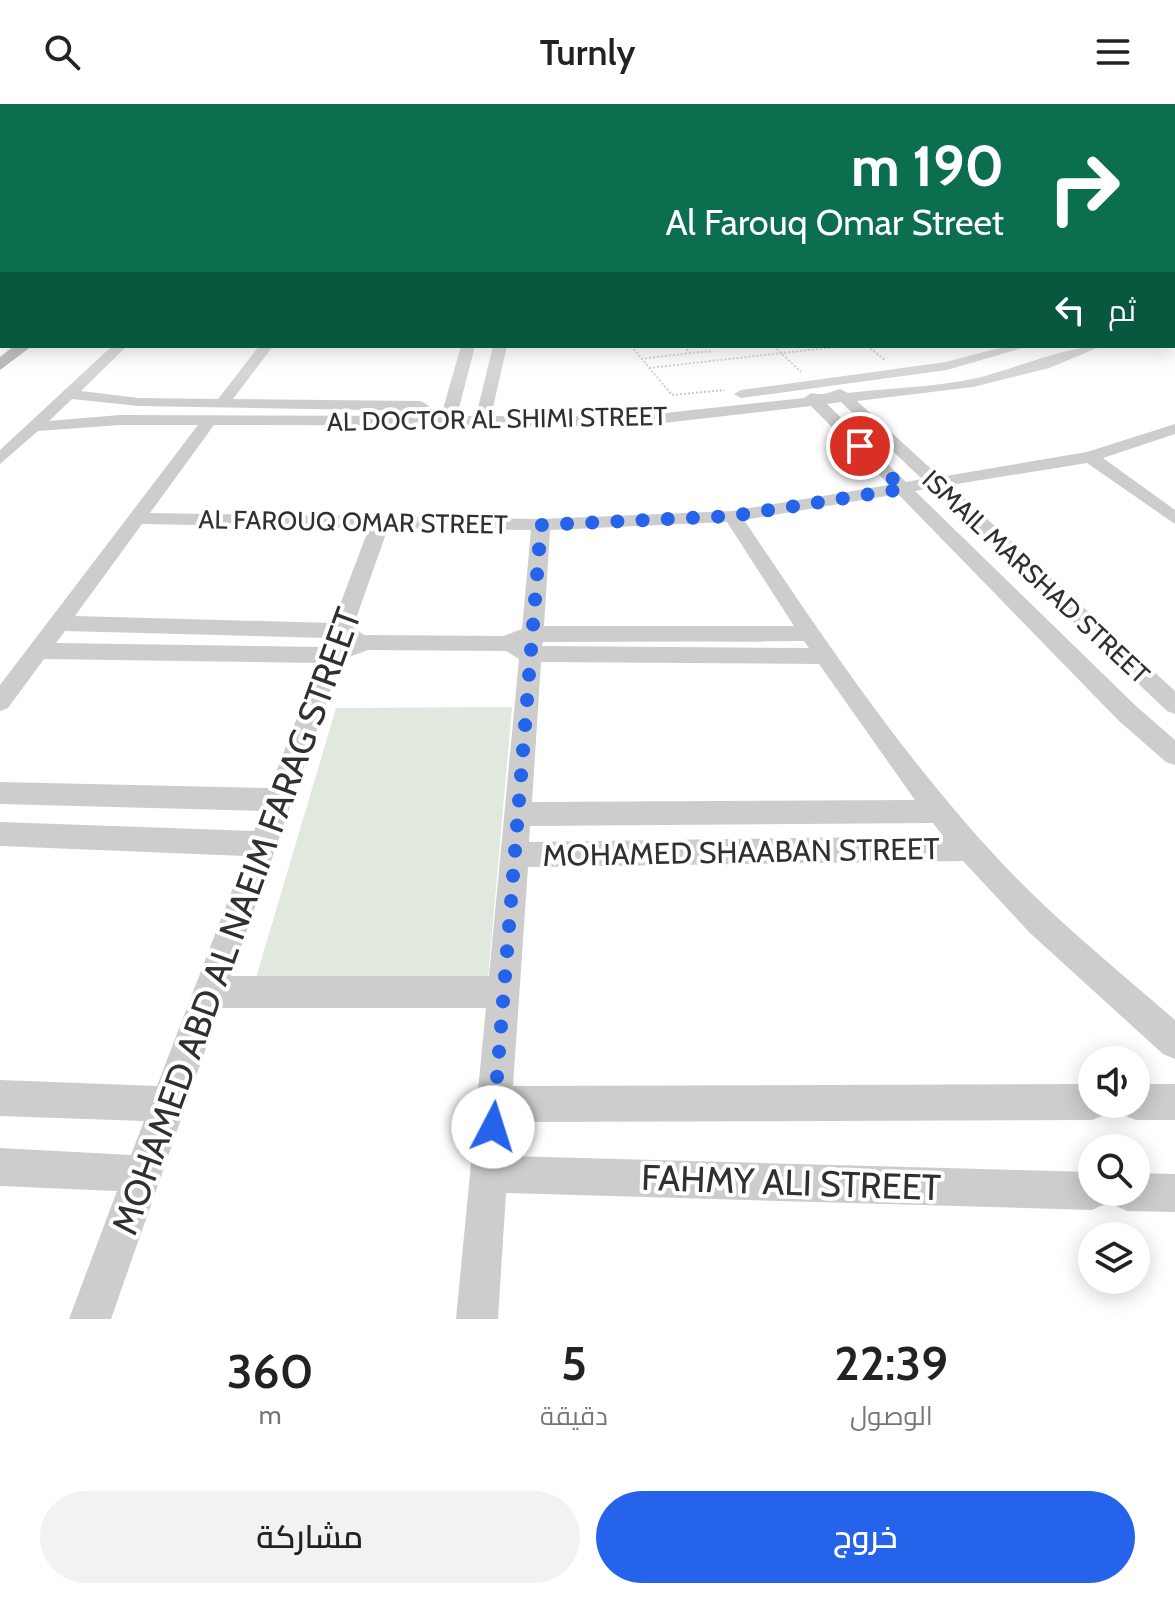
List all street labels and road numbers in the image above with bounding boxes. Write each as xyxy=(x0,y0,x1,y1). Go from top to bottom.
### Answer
street label: AL DOCTOR AL SHIMI STREET xyxy=(327,400,668,438)
street label: ISMAIL MARSHAD STREET xyxy=(916,463,1156,691)
street label: AL FAROUQ OMAR STREET xyxy=(198,503,508,541)
street label: MOHAMED ABD AL NAEIM FARAG STREET xyxy=(102,602,370,1240)
street label: MOHAMED SHAABAN STREET xyxy=(542,830,940,874)
street label: FAHMY ALI STREET xyxy=(640,1155,942,1209)

